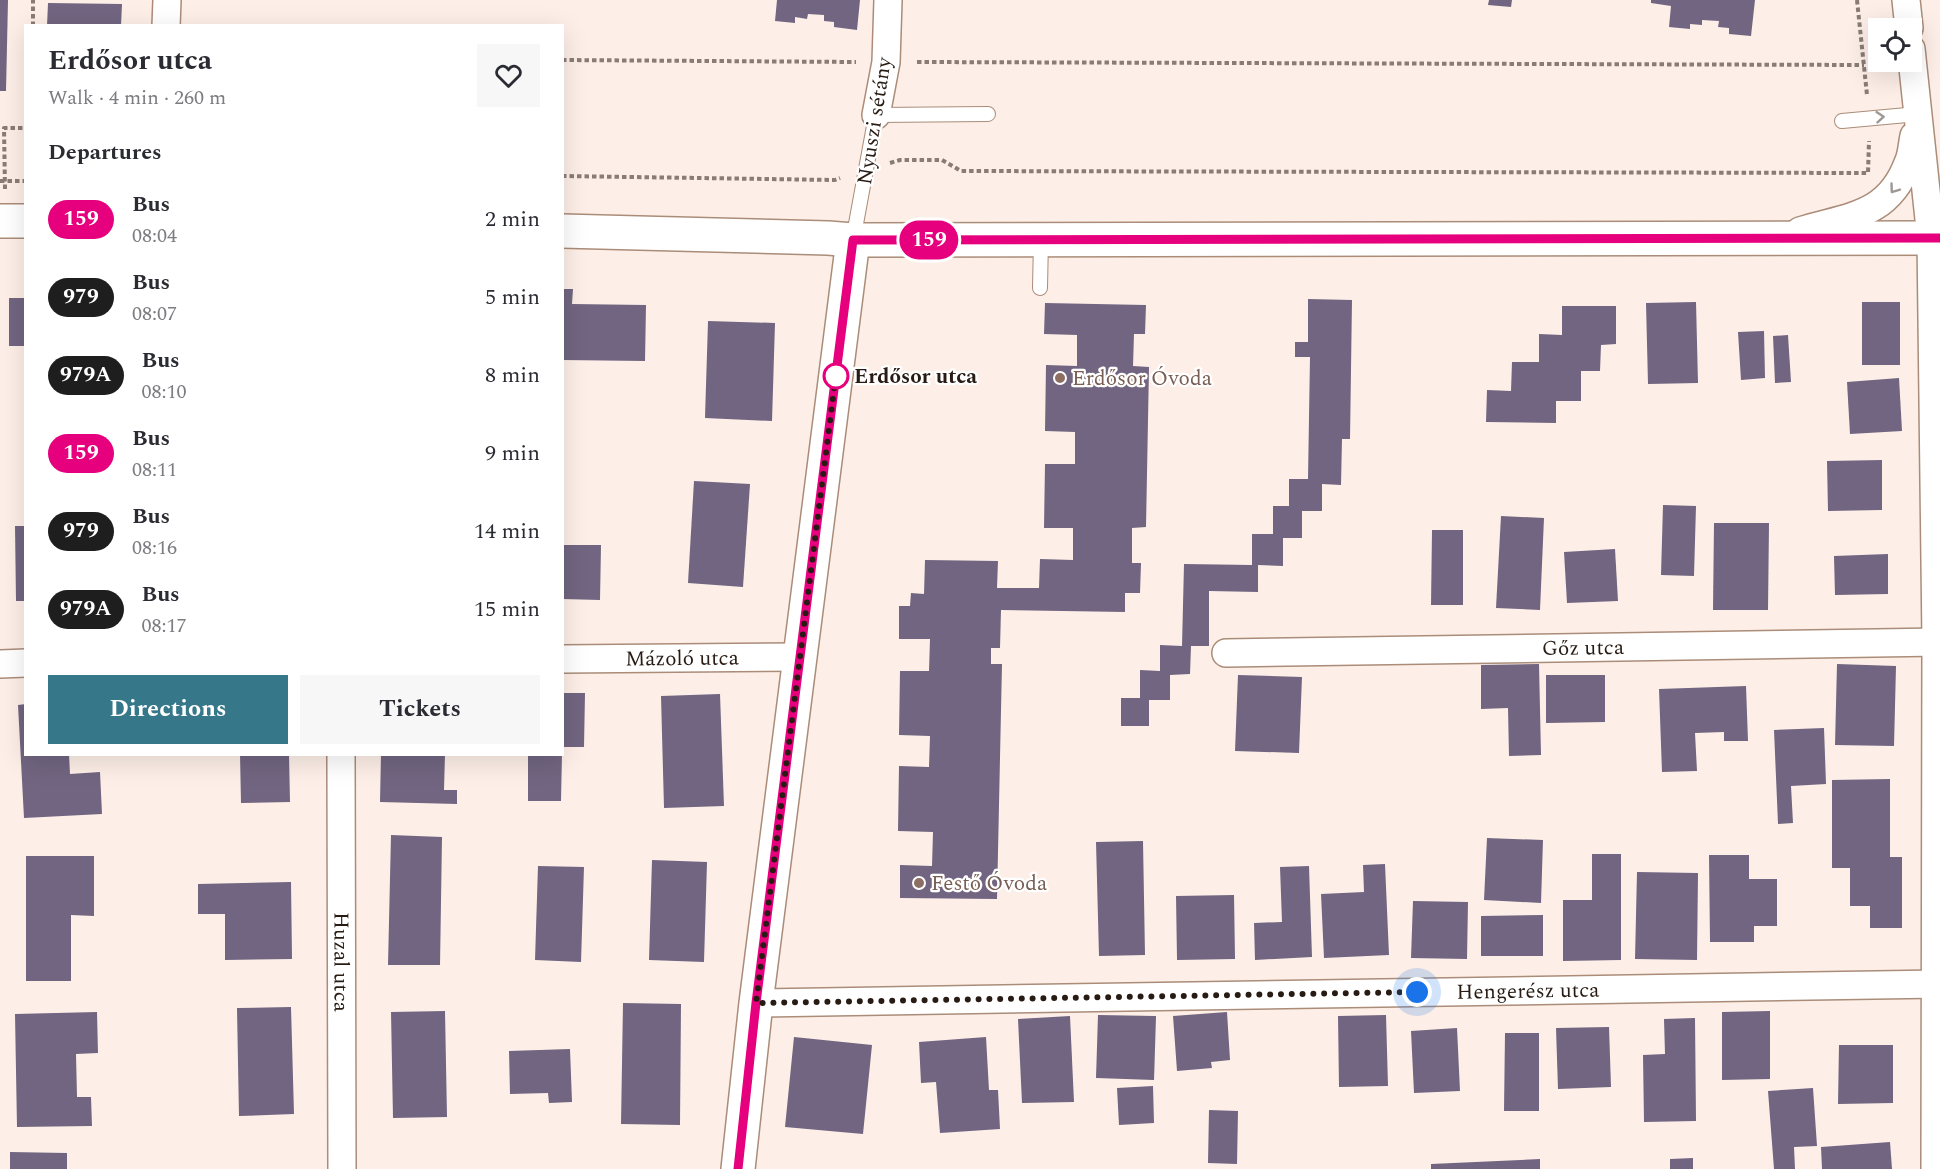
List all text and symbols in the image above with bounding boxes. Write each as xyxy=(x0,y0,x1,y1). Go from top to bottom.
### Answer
map controls xyxy=(1868,18,1922,72)
button: locate xyxy=(1868,18,1922,72)
text: Erdősor utca xyxy=(48,39,212,82)
button: heart xyxy=(477,44,540,107)
street label: Nyuszi sétány xyxy=(849,54,901,187)
text: Walk · 4 min · 260 m xyxy=(48,83,226,113)
one-way arrow xyxy=(1875,111,1884,124)
text: Departures xyxy=(48,136,162,169)
one-way arrow xyxy=(1890,182,1901,193)
text: Bus xyxy=(132,188,170,221)
text: 159 xyxy=(63,203,99,235)
text: 2 min xyxy=(485,203,540,236)
line badge: 159 xyxy=(894,220,964,260)
text: 08:04 xyxy=(132,221,177,251)
text: 159 xyxy=(911,224,947,256)
text: Bus xyxy=(132,266,170,299)
text: 979 xyxy=(63,281,99,313)
text: 5 min xyxy=(485,281,540,314)
text: 08:07 xyxy=(132,299,177,329)
text: Bus xyxy=(142,344,180,377)
text: 979A xyxy=(60,359,112,391)
text: 8 min xyxy=(485,359,540,392)
place label: Erdősor utca xyxy=(854,361,977,393)
marker: Erdősor utca xyxy=(823,363,849,389)
place label: Erdősor Óvoda xyxy=(1072,363,1213,395)
marker: Erdősor Óvoda xyxy=(1053,371,1067,385)
text: 08:10 xyxy=(142,377,187,407)
text: Bus xyxy=(132,422,170,455)
text: 159 xyxy=(63,437,99,469)
text: 9 min xyxy=(485,437,540,470)
text: 08:11 xyxy=(132,455,177,485)
text: Bus xyxy=(132,500,170,533)
text: 979 xyxy=(63,515,99,547)
text: 14 min xyxy=(474,515,540,548)
text: 08:16 xyxy=(132,533,177,563)
text: Bus xyxy=(142,578,180,611)
text: 979A xyxy=(60,593,112,625)
text: 15 min xyxy=(474,593,540,626)
text: 08:17 xyxy=(142,611,187,641)
street label: Gőz utca xyxy=(1542,632,1625,665)
street label: Mázoló utca xyxy=(625,643,740,675)
button: Directions xyxy=(48,675,288,744)
button: Tickets xyxy=(300,675,540,744)
place label: Festő Óvoda xyxy=(931,868,1048,900)
marker: Festő Óvoda xyxy=(912,876,926,890)
street label: Huzal utca xyxy=(324,912,357,1013)
street label: Hengerész utca xyxy=(1456,974,1600,1009)
your location xyxy=(1402,977,1432,1007)

